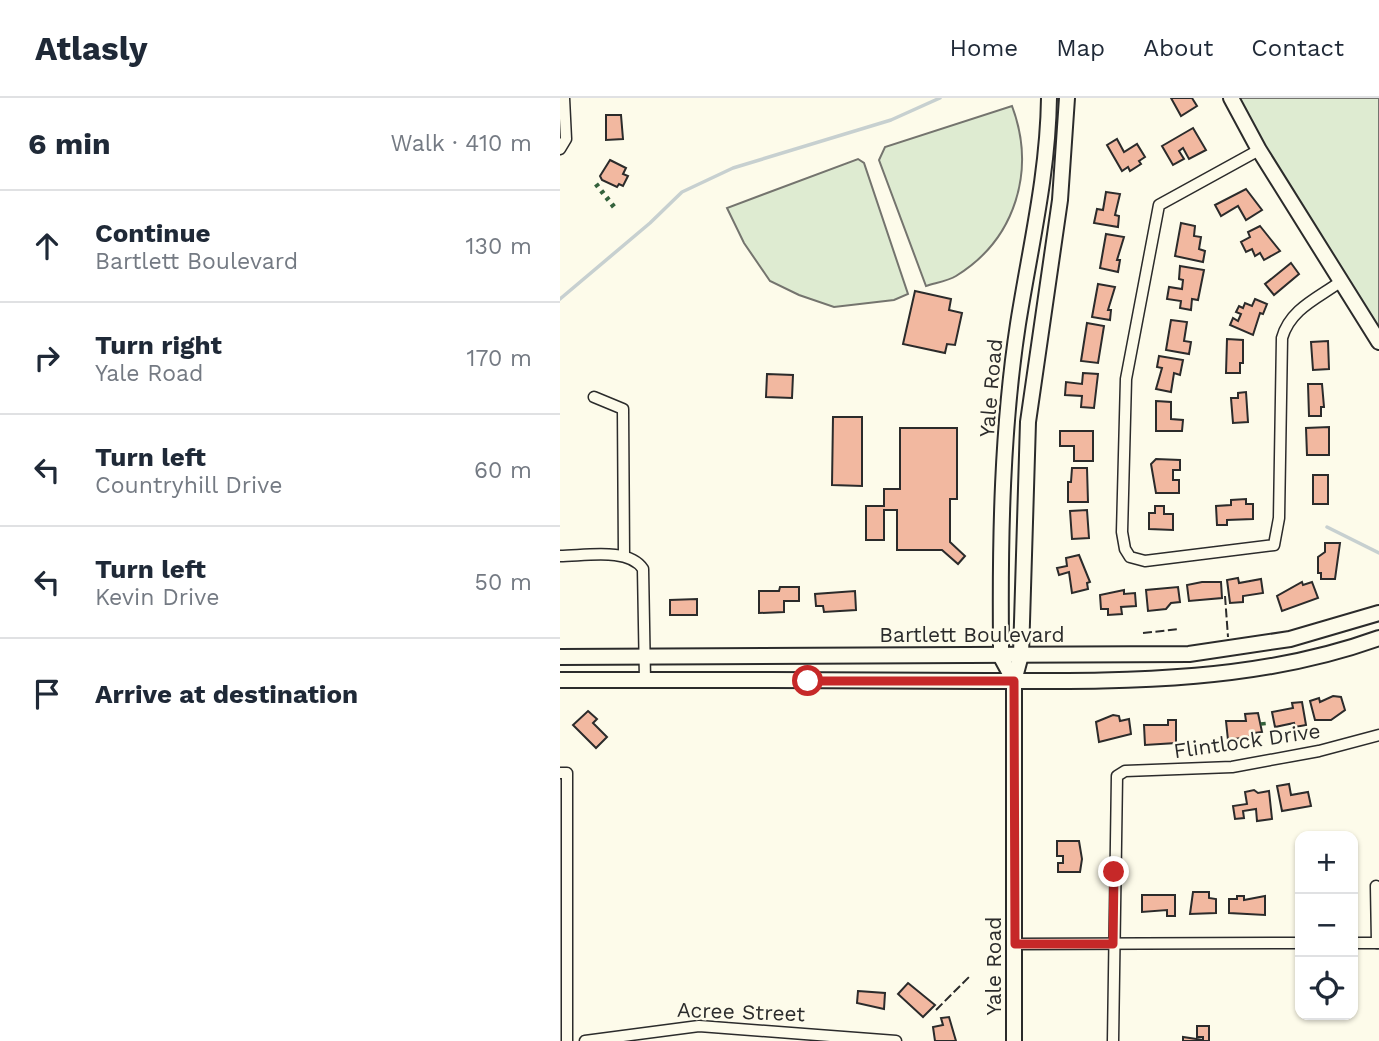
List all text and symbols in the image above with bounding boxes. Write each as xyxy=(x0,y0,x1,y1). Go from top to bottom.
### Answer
text: Atlasly xyxy=(35,29,147,68)
text: Home xyxy=(950,34,1018,62)
text: Map xyxy=(1056,34,1105,62)
text: About xyxy=(1143,34,1213,62)
text: Contact xyxy=(1251,34,1344,62)
text: 6 min xyxy=(28,126,111,161)
text: Walk · 410 m xyxy=(391,130,532,157)
text: Continue xyxy=(95,218,211,248)
icon: ahead xyxy=(28,227,66,265)
text: 130 m xyxy=(466,233,532,260)
text: Bartlett Boulevard xyxy=(95,248,298,275)
text: Turn right xyxy=(95,330,222,360)
street label: Yale Road xyxy=(974,338,1007,438)
icon: right xyxy=(28,339,66,377)
text: 170 m xyxy=(467,345,532,372)
text: Yale Road xyxy=(95,360,203,387)
text: Turn left xyxy=(95,442,206,472)
icon: left xyxy=(28,451,66,489)
text: 60 m xyxy=(474,457,532,484)
text: Countryhill Drive xyxy=(95,472,282,499)
text: Turn left xyxy=(95,554,206,584)
icon: left xyxy=(28,563,66,601)
text: 50 m xyxy=(475,569,532,596)
text: Kevin Drive xyxy=(95,584,219,611)
street label: Bartlett Boulevard xyxy=(879,622,1065,647)
route start xyxy=(792,665,823,696)
icon: arrive xyxy=(28,675,66,713)
text: Arrive at destination xyxy=(95,679,358,709)
street label: Flintlock Drive xyxy=(1172,718,1322,763)
map controls xyxy=(1295,831,1358,1020)
button: + xyxy=(1295,831,1358,894)
route end xyxy=(1098,856,1129,887)
button: − xyxy=(1295,894,1358,957)
street label: Yale Road xyxy=(981,916,1006,1016)
button: locate xyxy=(1295,957,1358,1020)
street label: Acree Street xyxy=(676,997,806,1026)

